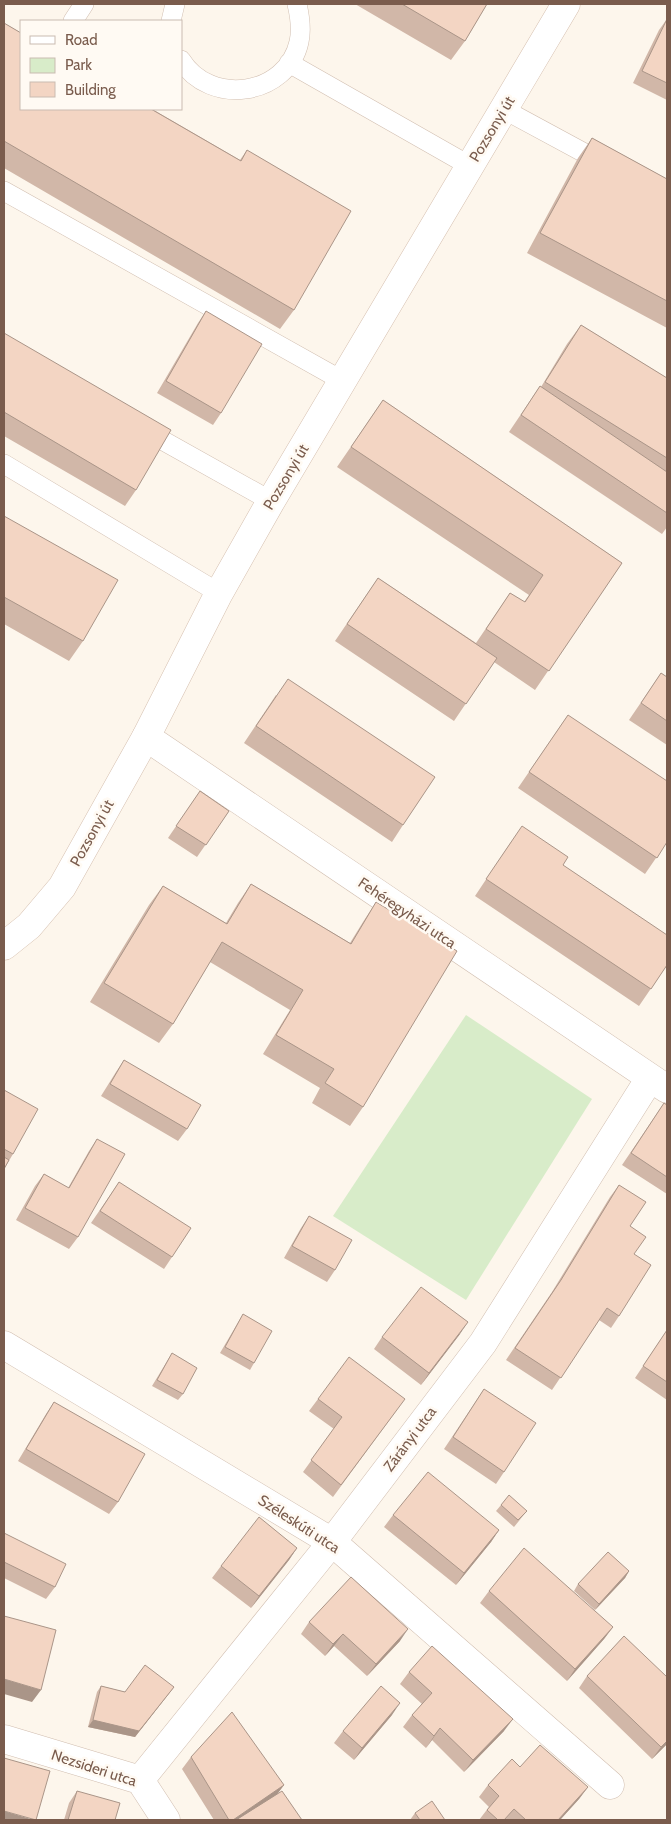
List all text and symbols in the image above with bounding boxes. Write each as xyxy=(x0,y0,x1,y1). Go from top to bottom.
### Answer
legend xyxy=(20,20,182,110)
text: Road xyxy=(65,31,98,49)
text: Park xyxy=(65,56,92,74)
text: Building xyxy=(65,81,116,99)
street label: Pozsonyi út xyxy=(465,93,519,165)
street label: Pozsonyi út xyxy=(259,441,313,513)
street label: Pozsonyi út xyxy=(66,797,118,869)
street label: Fehéregyházi utca xyxy=(355,874,460,953)
street label: Zárányi utca xyxy=(380,1402,441,1475)
street label: Széleskúti utca xyxy=(255,1491,344,1557)
street label: Nezsideri utca xyxy=(49,1746,140,1791)

